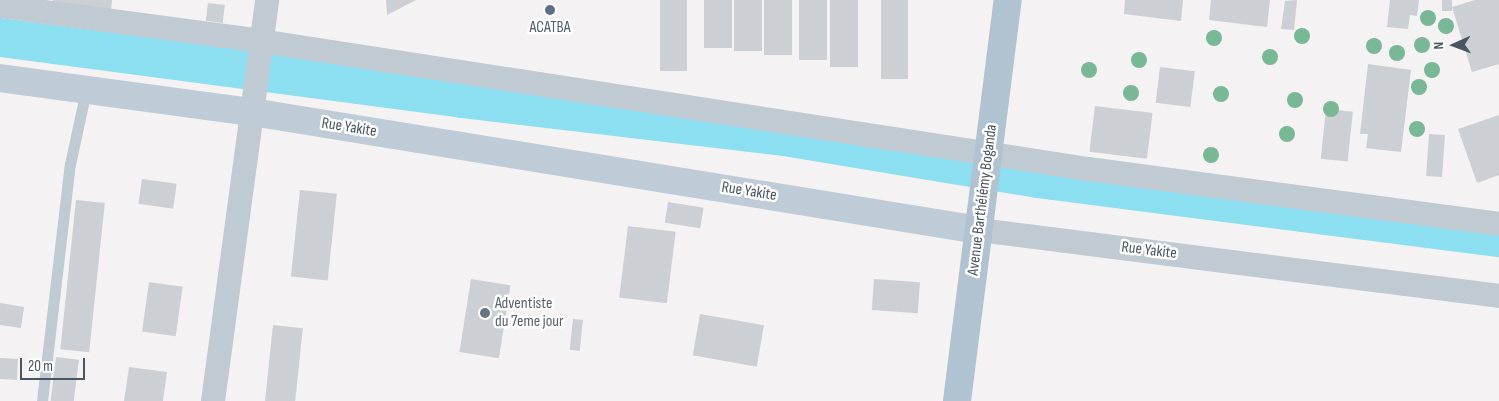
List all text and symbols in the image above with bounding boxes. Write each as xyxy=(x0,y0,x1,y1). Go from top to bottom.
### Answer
marker: ACATBA xyxy=(544,4,556,16)
place label: ACATBA xyxy=(529,18,571,38)
north arrow xyxy=(1429,20,1479,70)
text: N xyxy=(1430,42,1447,50)
street label: Rue Yakite xyxy=(320,114,378,142)
street label: Avenue Barthélémy Boganda xyxy=(964,123,1002,277)
street label: Rue Yakite xyxy=(720,178,778,206)
street label: Rue Yakite xyxy=(1120,238,1178,264)
place label: Adventiste du 7eme jour xyxy=(495,294,564,332)
marker: Adventiste du 7eme jour xyxy=(479,307,491,319)
scale bar xyxy=(22,348,88,380)
text: 20 m xyxy=(28,357,53,376)

